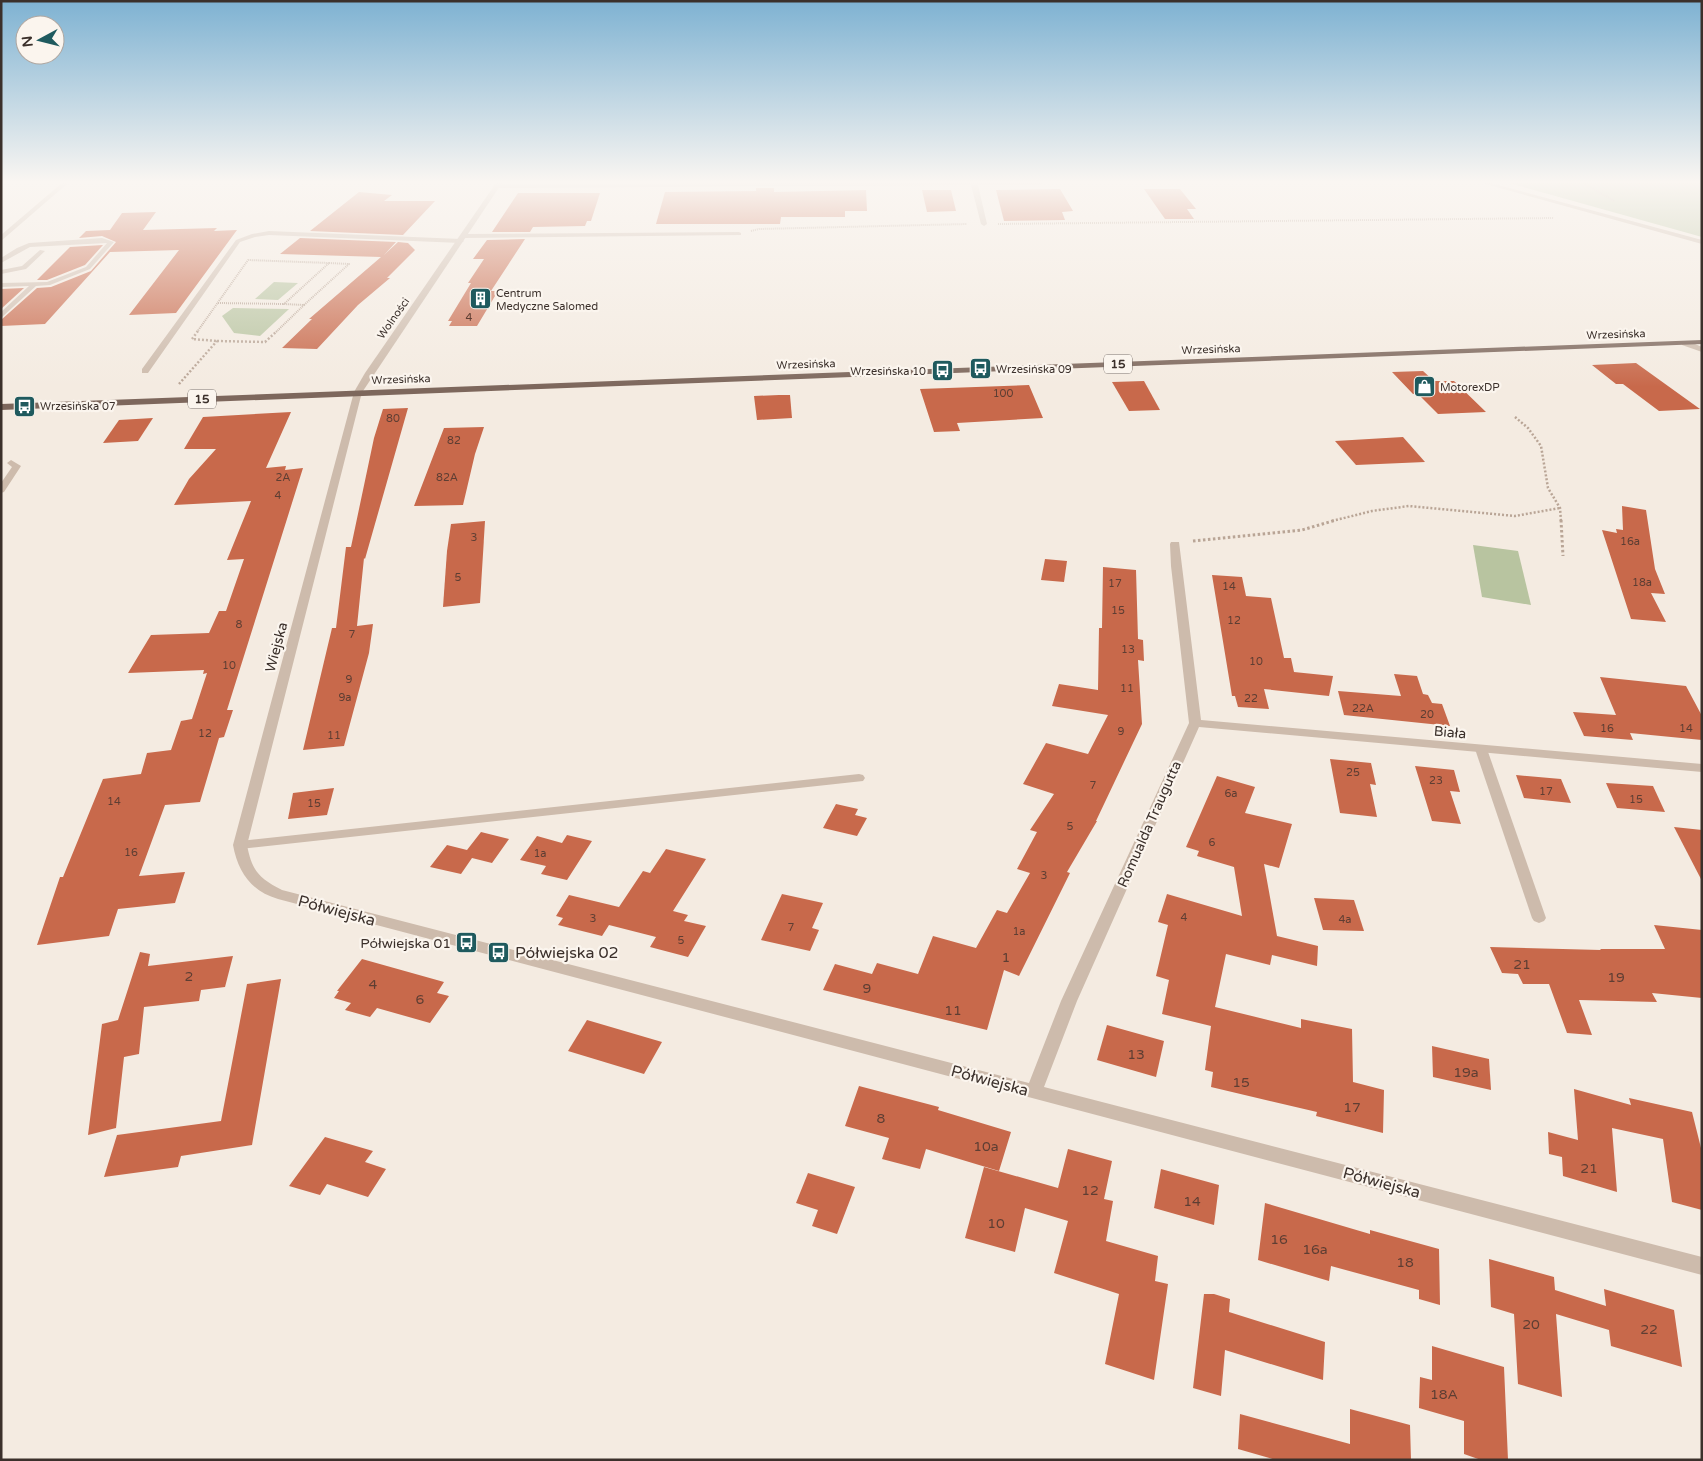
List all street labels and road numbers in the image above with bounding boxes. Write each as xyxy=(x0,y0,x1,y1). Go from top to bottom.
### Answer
street label: Wolności xyxy=(375,295,412,341)
street label: Wrzesińska xyxy=(1586,327,1646,342)
street label: Wrzesińska xyxy=(1181,342,1241,357)
road number: 15 xyxy=(1104,354,1132,374)
street label: Wrzesińska xyxy=(776,357,836,372)
street label: Wrzesińska xyxy=(371,372,431,387)
road number: 15 xyxy=(188,389,216,408)
street label: Wiejska xyxy=(262,620,291,674)
street label: Biała xyxy=(1433,723,1467,742)
street label: Romualda Traugutta xyxy=(1114,758,1185,890)
street label: Półwiejska xyxy=(296,891,378,931)
street label: Półwiejska xyxy=(949,1061,1031,1101)
street label: Półwiejska xyxy=(1341,1163,1423,1203)

